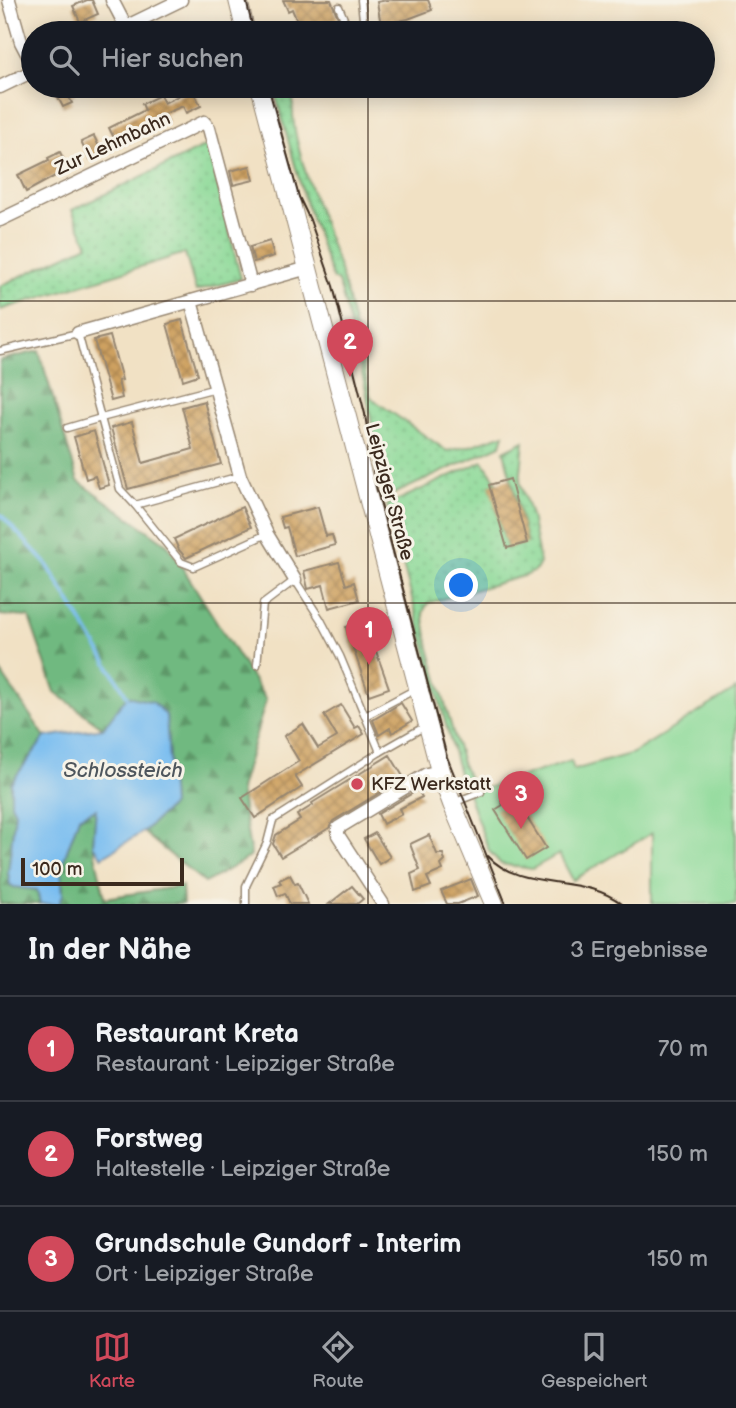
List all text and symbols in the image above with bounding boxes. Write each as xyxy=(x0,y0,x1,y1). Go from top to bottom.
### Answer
search box xyxy=(21,21,715,98)
icon: search xyxy=(45,41,83,79)
text: Hier suchen xyxy=(101,44,244,75)
street label: Zur Lehmbahn xyxy=(51,107,174,181)
pin: 2 xyxy=(327,319,373,377)
street label: Leipziger Straße xyxy=(360,421,418,563)
your location xyxy=(444,568,478,602)
pin: 1 xyxy=(346,607,392,665)
water label: Schlossteich xyxy=(63,758,183,783)
pin: 3 xyxy=(498,771,544,829)
place label: KFZ Werkstatt xyxy=(371,773,492,796)
marker: KFZ Werkstatt xyxy=(349,776,365,792)
scale bar xyxy=(21,855,184,887)
text: 100 m xyxy=(32,858,83,881)
text: In der Nähe xyxy=(28,932,191,968)
text: 3 Ergebnisse xyxy=(570,936,708,964)
text: Restaurant Kreta xyxy=(95,1019,299,1050)
text: 1 xyxy=(46,1035,56,1063)
text: 70 m xyxy=(658,1035,708,1063)
text: Restaurant · Leipziger Straße xyxy=(95,1050,395,1078)
text: Forstweg xyxy=(95,1124,203,1155)
text: 2 xyxy=(44,1140,58,1168)
text: 150 m xyxy=(647,1140,708,1168)
text: Haltestelle · Leipziger Straße xyxy=(95,1155,391,1183)
text: Grundschule Gundorf - Interim xyxy=(95,1229,461,1260)
text: 3 xyxy=(44,1245,58,1273)
text: 150 m xyxy=(647,1245,708,1273)
text: Ort · Leipziger Straße xyxy=(95,1260,314,1288)
tab: Karte xyxy=(89,1328,135,1393)
tab: Route xyxy=(312,1328,364,1393)
tab: Gespeichert xyxy=(541,1328,647,1393)

